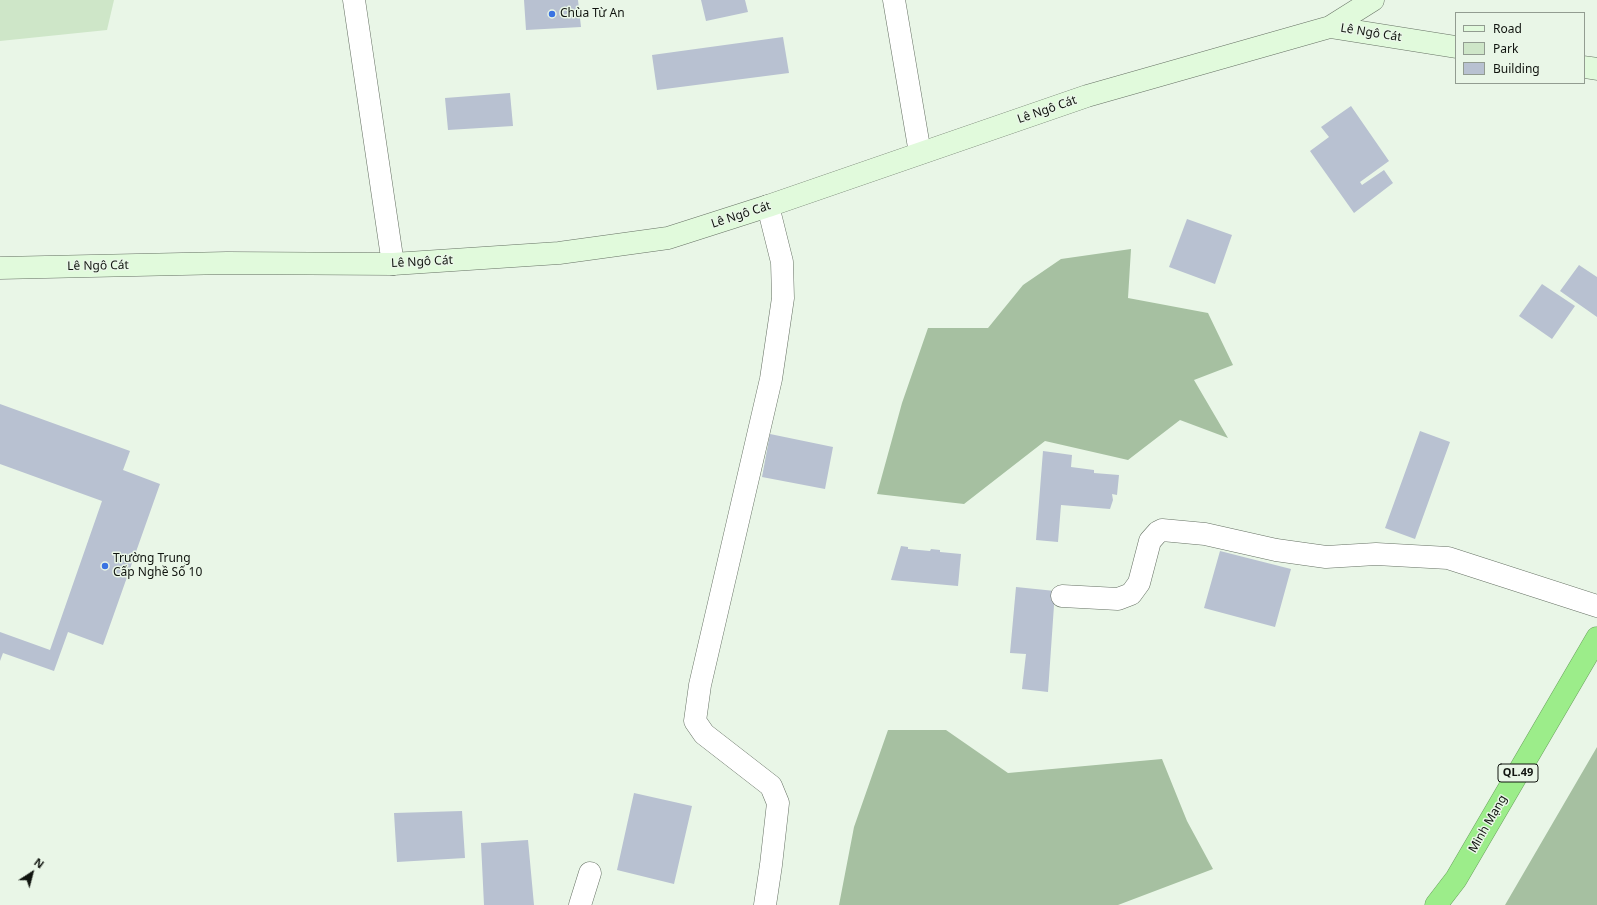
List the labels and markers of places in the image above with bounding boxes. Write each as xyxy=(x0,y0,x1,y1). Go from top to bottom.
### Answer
place label: Chùa Từ An xyxy=(560,7,625,21)
marker: Chùa Từ An xyxy=(547,9,557,19)
place label: Trường Trung Cấp Nghề Số 10 xyxy=(113,552,202,580)
marker: Trường Trung Cấp Nghề Số 10 xyxy=(100,561,110,571)

